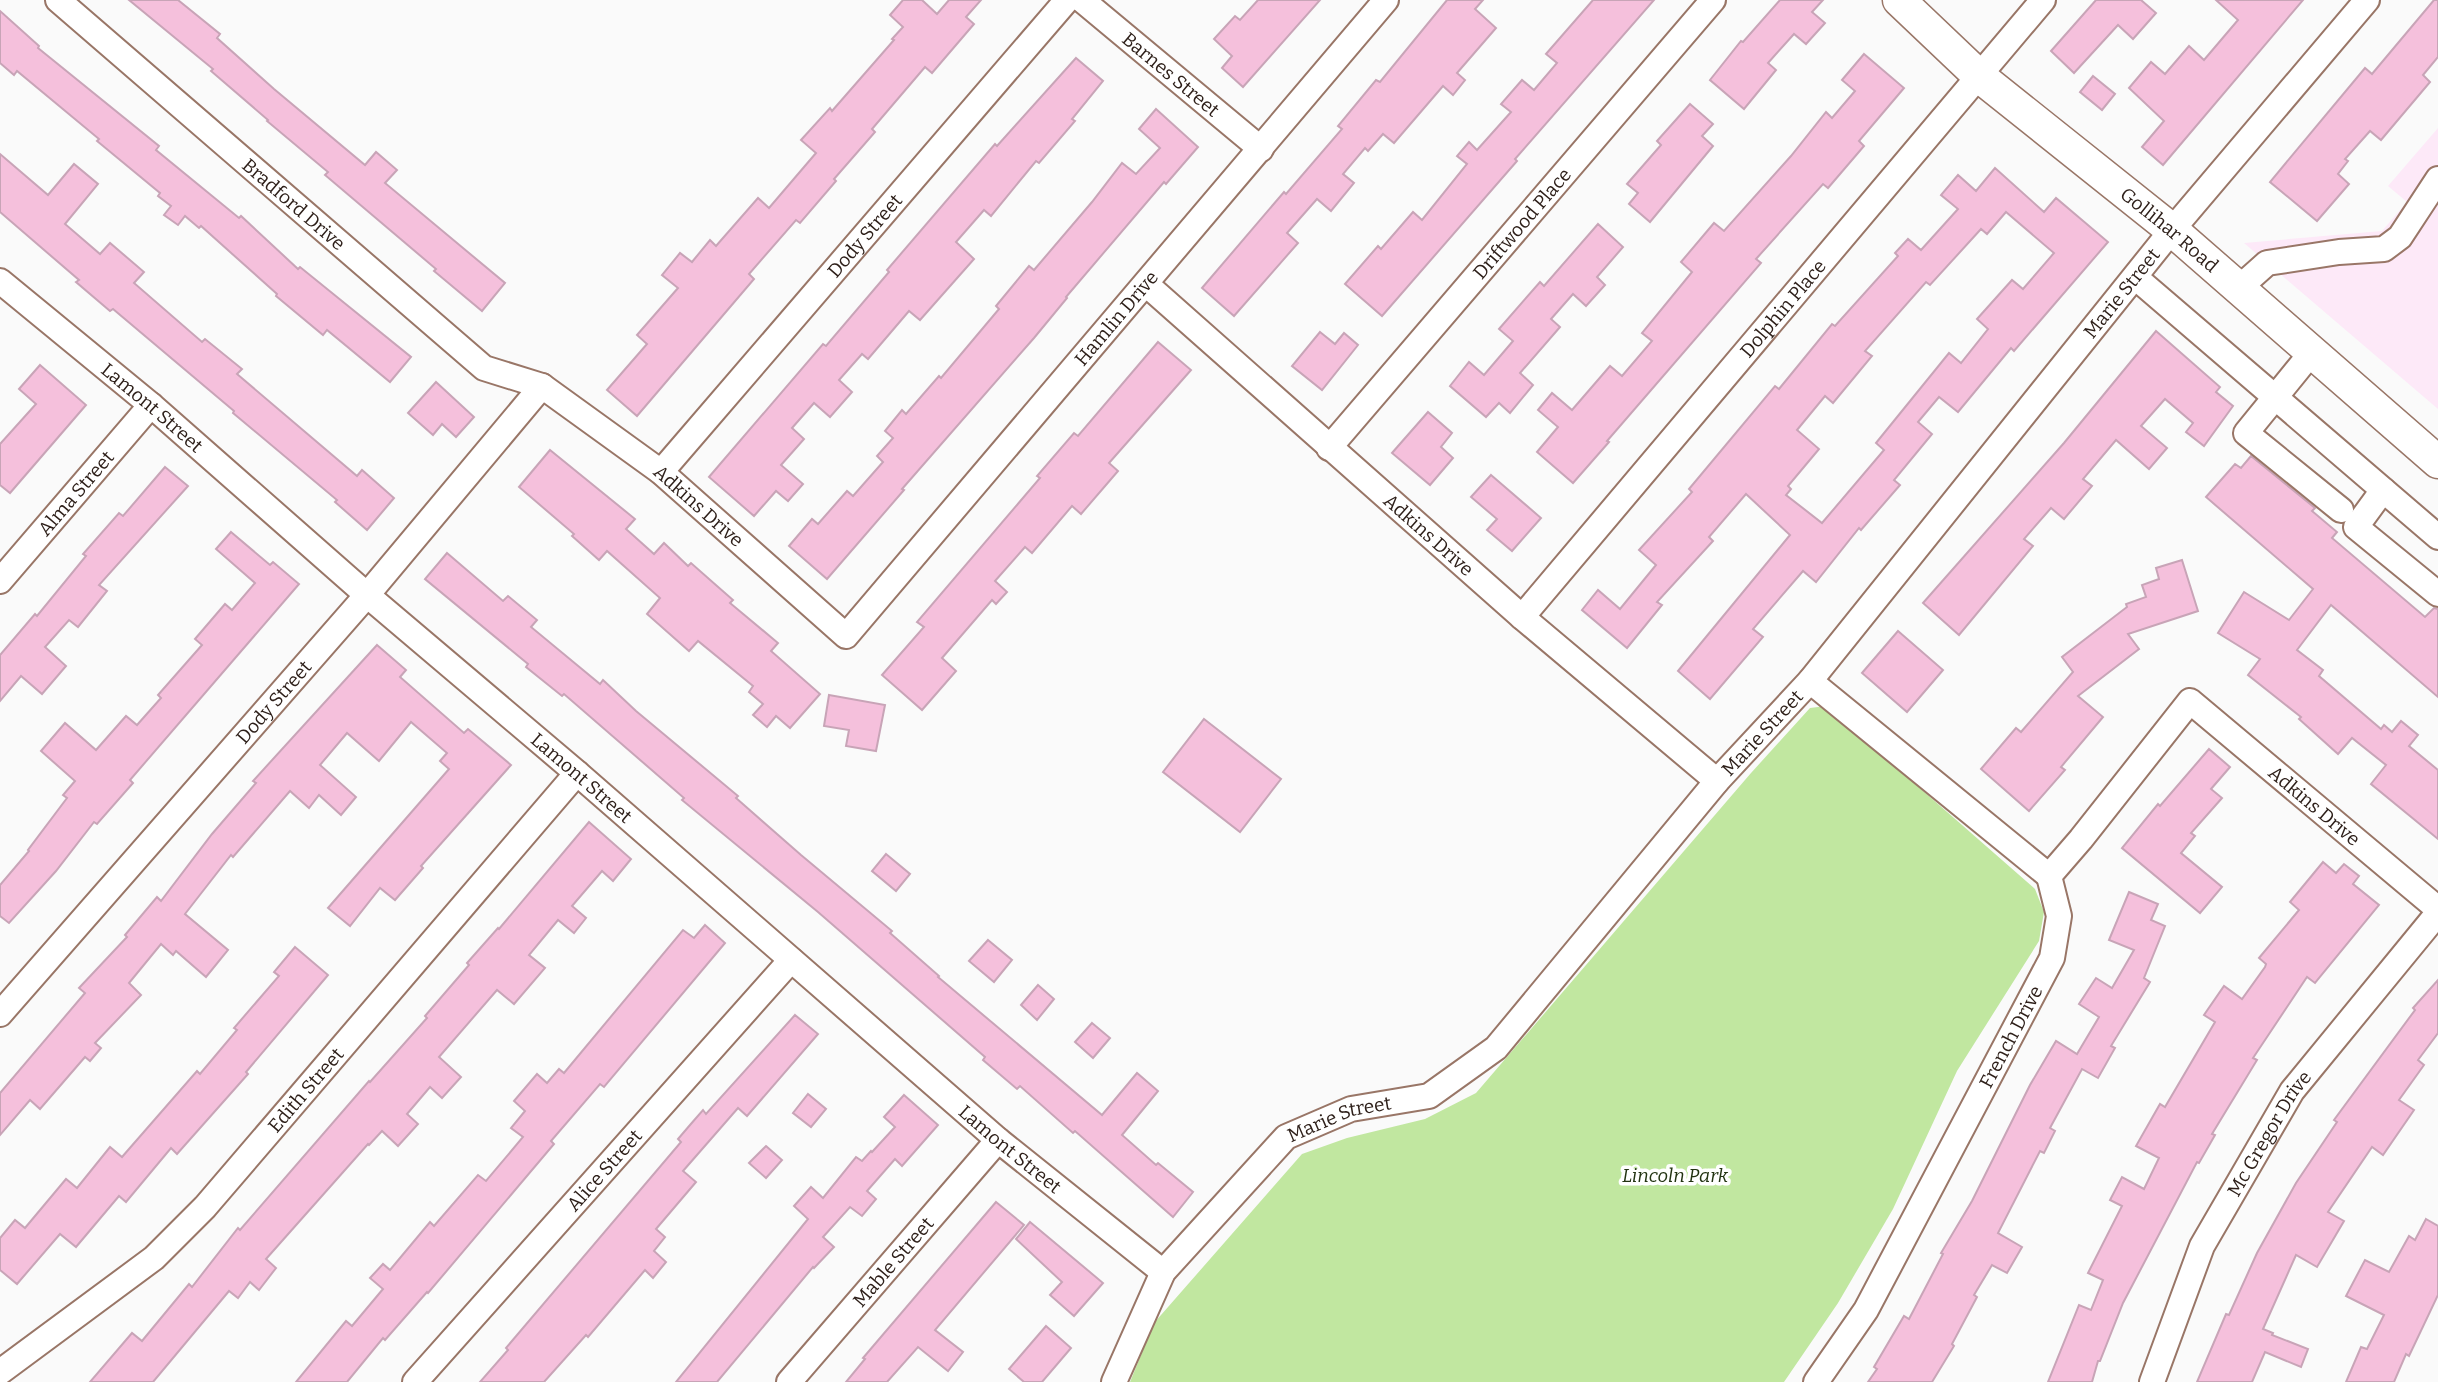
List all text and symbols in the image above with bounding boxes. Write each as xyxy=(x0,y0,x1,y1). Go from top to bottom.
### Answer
street label: Barnes Street xyxy=(1118,28,1224,122)
street label: Bradford Drive xyxy=(238,154,350,255)
street label: Driftwood Place xyxy=(1468,163,1576,284)
street label: Gollihar Road xyxy=(2116,182,2223,277)
street label: Dody Street xyxy=(823,189,907,282)
street label: Marie Street xyxy=(2079,244,2165,343)
street label: Dolphin Place xyxy=(1735,255,1831,362)
street label: Hamlin Drive xyxy=(1070,266,1163,370)
street label: Lamont Street xyxy=(97,358,208,457)
street label: Alma Street xyxy=(33,446,119,541)
street label: Adkins Drive xyxy=(649,460,748,552)
street label: Adkins Drive xyxy=(1379,489,1478,581)
street label: Dody Street xyxy=(231,656,316,748)
street label: Marie Street xyxy=(1717,685,1808,781)
street label: Lamont Street xyxy=(526,728,637,828)
street label: Adkins Drive xyxy=(2264,761,2365,851)
street label: French Drive xyxy=(1974,982,2047,1092)
street label: Edith Street xyxy=(263,1043,349,1137)
street label: Mc Gregor Drive xyxy=(2222,1066,2316,1200)
street label: Marie Street xyxy=(1284,1091,1393,1147)
street label: Lamont Street xyxy=(954,1100,1066,1198)
street label: Alice Street xyxy=(562,1125,647,1216)
park label: Lincoln Park xyxy=(1622,1164,1729,1187)
street label: Mable Street xyxy=(848,1212,939,1312)

